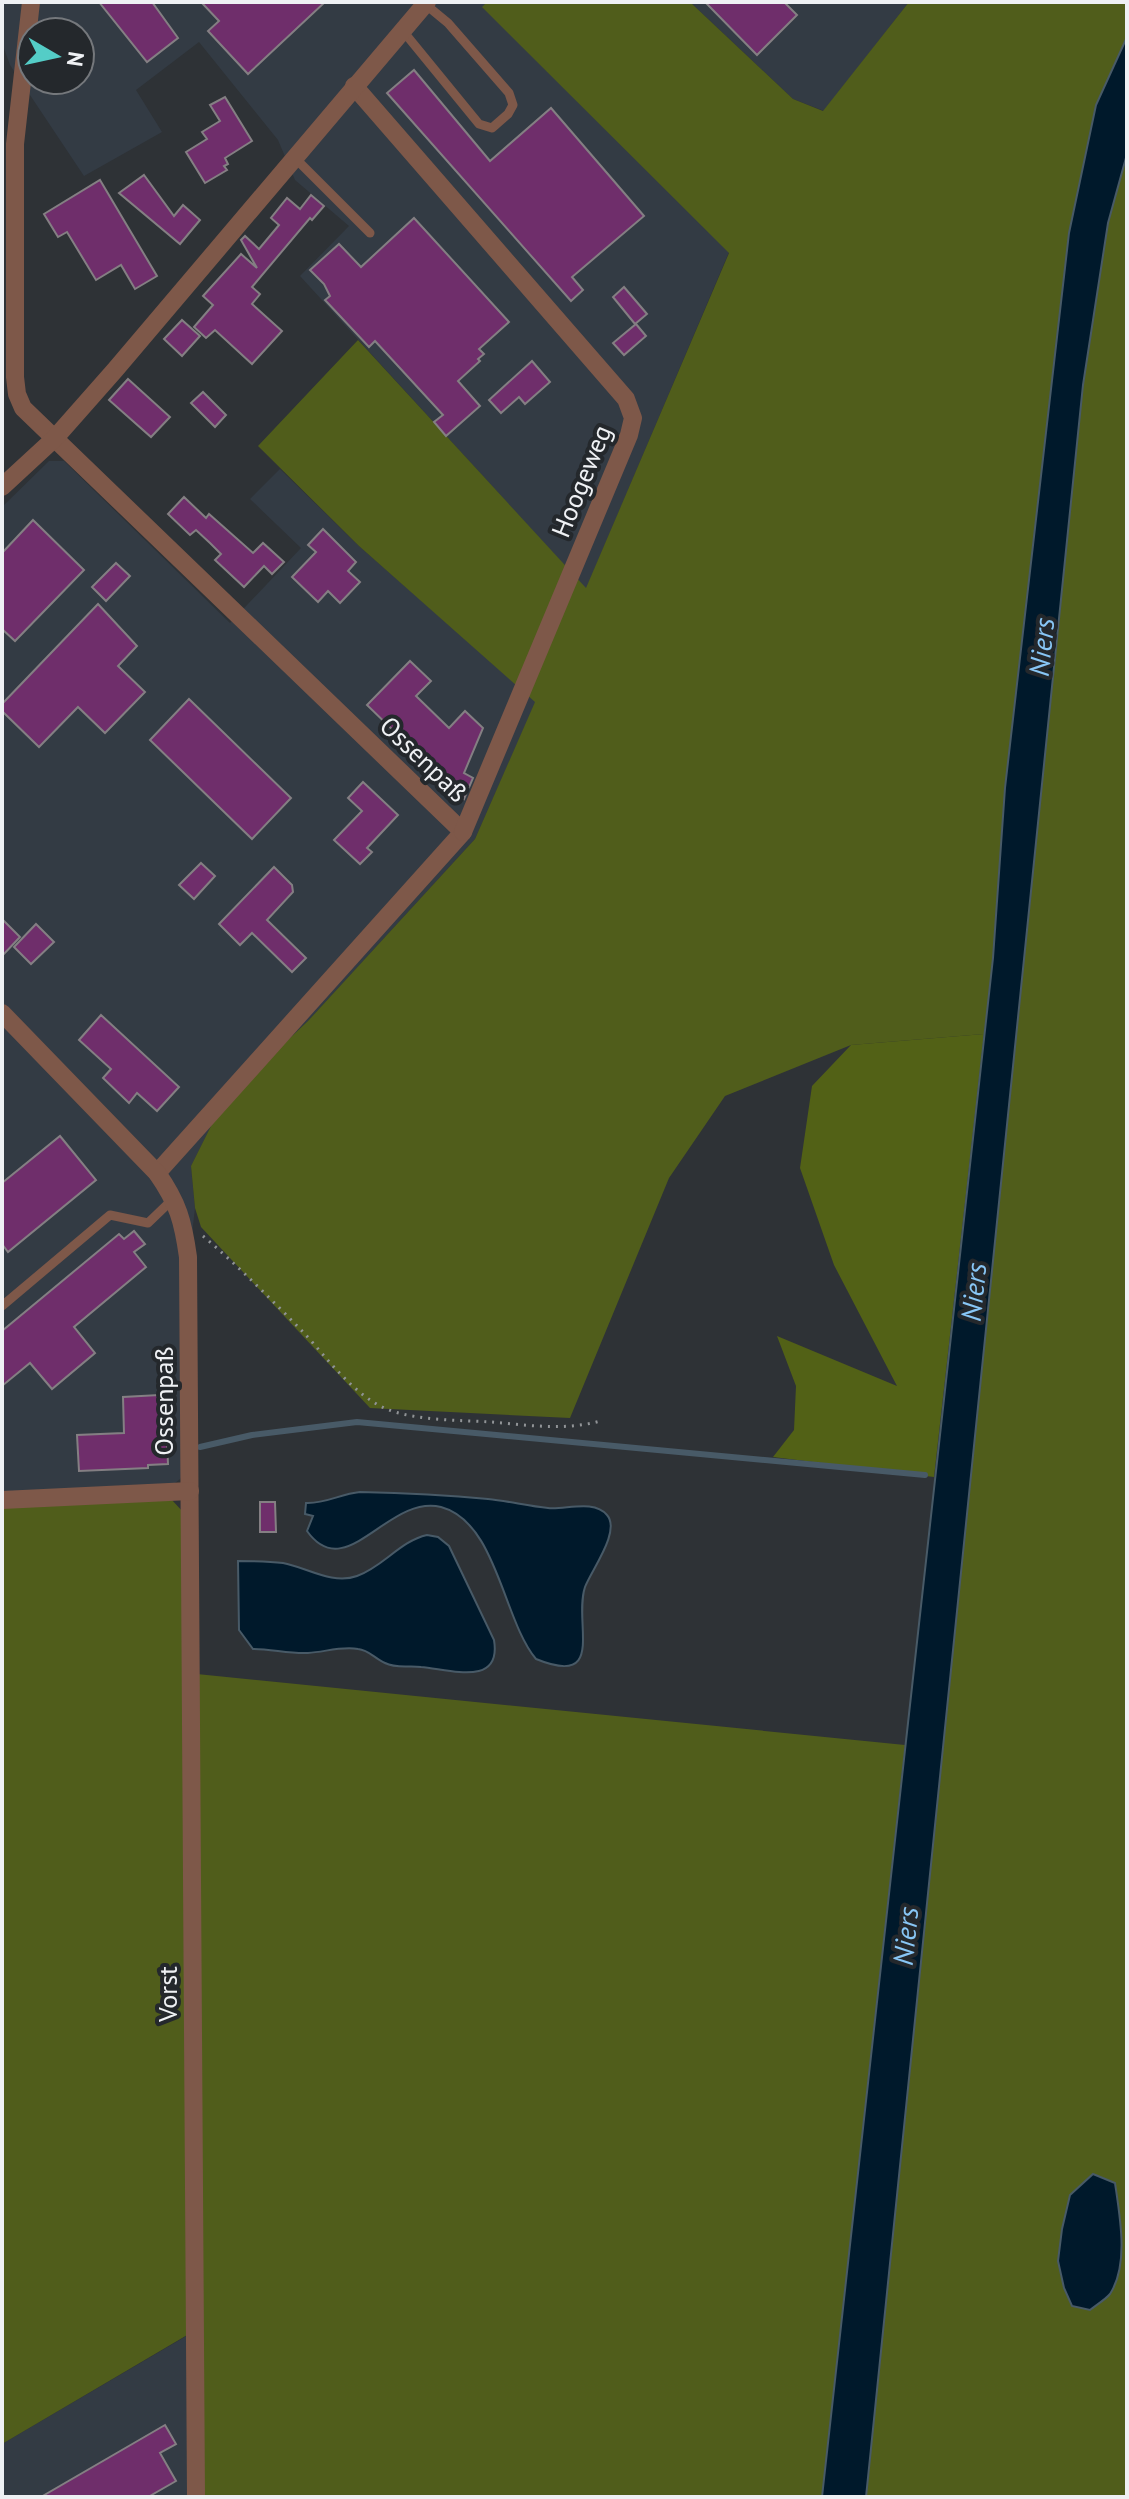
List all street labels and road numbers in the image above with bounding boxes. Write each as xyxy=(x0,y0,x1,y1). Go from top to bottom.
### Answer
street label: Hoogeweg xyxy=(544,420,618,542)
street label: Ossenpaß xyxy=(373,709,475,809)
street label: Ossenpaß xyxy=(147,1346,180,1456)
street label: Vorst xyxy=(151,1966,184,2023)

